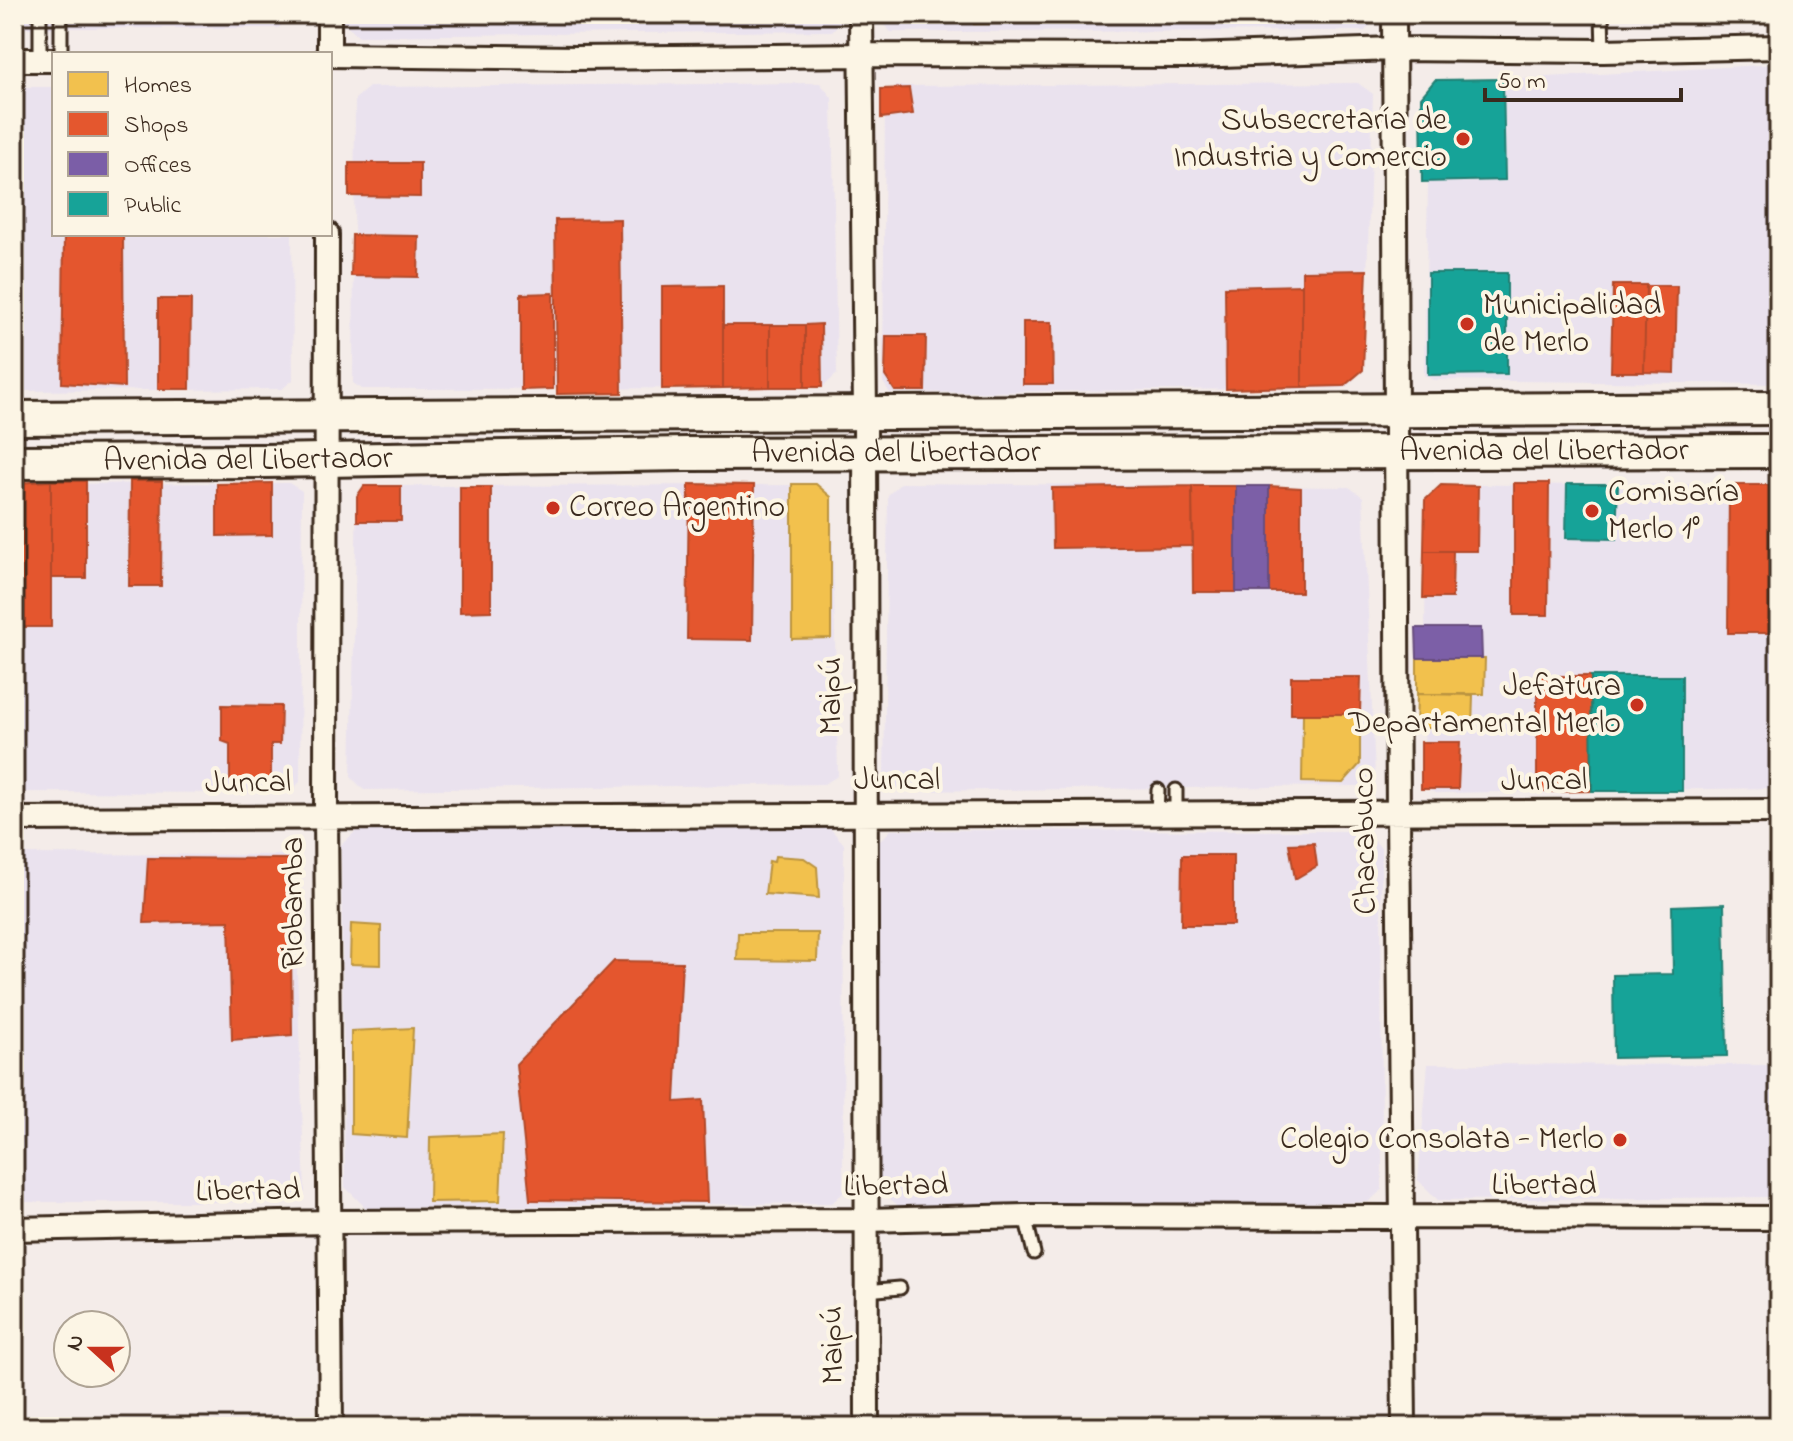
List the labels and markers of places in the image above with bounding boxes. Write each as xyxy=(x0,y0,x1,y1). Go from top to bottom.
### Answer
place label: Subsecretaría de Industria y Comercio xyxy=(1174,98,1448,182)
marker: Subsecretaría de Industria y Comercio xyxy=(1454,130,1472,148)
place label: Municipalidad de Merlo xyxy=(1483,283,1661,367)
marker: Municipalidad de Merlo xyxy=(1458,315,1476,333)
place label: Comisaría Merlo 1° xyxy=(1608,470,1739,554)
place label: Correo Argentino xyxy=(569,485,785,532)
marker: Correo Argentino xyxy=(544,499,562,517)
marker: Comisaría Merlo 1° xyxy=(1583,502,1601,520)
place label: Jefatura Departamental Merlo xyxy=(1347,664,1621,748)
marker: Jefatura Departamental Merlo xyxy=(1628,696,1646,714)
place label: Colegio Consolata - Merlo xyxy=(1280,1117,1604,1164)
marker: Colegio Consolata - Merlo xyxy=(1611,1131,1629,1149)

